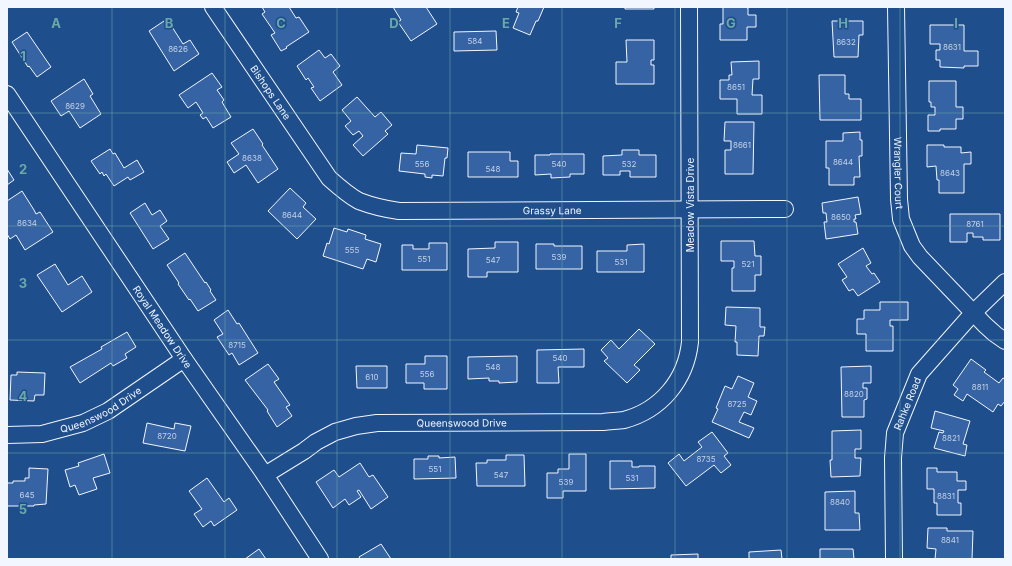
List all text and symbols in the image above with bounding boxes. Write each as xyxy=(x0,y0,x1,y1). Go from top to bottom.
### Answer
text: A xyxy=(51,15,61,31)
text: B xyxy=(165,15,174,31)
text: C xyxy=(276,15,286,31)
text: D xyxy=(389,15,399,31)
text: E xyxy=(502,15,510,31)
text: F xyxy=(614,15,622,31)
text: G xyxy=(726,15,736,31)
text: H xyxy=(838,15,848,31)
text: I xyxy=(954,15,958,31)
house number: 584 xyxy=(468,36,482,46)
house number: 8632 xyxy=(836,37,856,47)
house number: 8631 xyxy=(943,42,961,52)
house number: 8626 xyxy=(168,44,188,54)
text: 1 xyxy=(20,48,26,64)
street label: Bishops Lane xyxy=(248,63,294,122)
house number: 8651 xyxy=(727,82,745,92)
house number: 8629 xyxy=(65,101,85,111)
street label: Wrangler Court xyxy=(892,137,906,210)
house number: 8661 xyxy=(733,140,751,150)
house number: 8638 xyxy=(242,153,262,163)
house number: 8644 xyxy=(833,157,853,167)
street label: Meadow Vista Drive xyxy=(684,158,696,252)
house number: 556 xyxy=(415,159,429,169)
house number: 540 xyxy=(551,159,567,169)
house number: 532 xyxy=(622,159,636,169)
text: 2 xyxy=(19,161,27,177)
house number: 548 xyxy=(486,164,501,174)
house number: 8643 xyxy=(940,168,960,178)
street label: Grassy Lane xyxy=(523,204,582,216)
house number: 8644 xyxy=(282,210,302,220)
house number: 8650 xyxy=(831,212,851,222)
house number: 8634 xyxy=(17,218,37,228)
house number: 8761 xyxy=(966,219,984,229)
house number: 555 xyxy=(345,245,359,255)
house number: 539 xyxy=(552,252,566,262)
house number: 551 xyxy=(418,254,430,264)
house number: 547 xyxy=(486,255,501,265)
house number: 531 xyxy=(614,257,628,267)
house number: 521 xyxy=(742,259,755,269)
text: 3 xyxy=(19,275,27,291)
street label: Royal Meadow Drive xyxy=(131,283,195,371)
house number: 8715 xyxy=(228,340,246,350)
house number: 540 xyxy=(552,353,568,363)
house number: 548 xyxy=(486,362,501,372)
house number: 556 xyxy=(420,369,434,379)
house number: 610 xyxy=(365,372,379,382)
street label: Rahke Road xyxy=(891,375,923,432)
house number: 8811 xyxy=(972,382,988,392)
street label: Queenswood Drive xyxy=(59,384,144,435)
text: 4 xyxy=(19,388,28,404)
house number: 8820 xyxy=(844,389,864,399)
house number: 8725 xyxy=(727,399,747,409)
street label: Queenswood Drive xyxy=(417,416,507,429)
house number: 8720 xyxy=(157,431,177,441)
house number: 8821 xyxy=(942,433,960,443)
house number: 8735 xyxy=(696,454,716,464)
house number: 551 xyxy=(429,464,441,474)
house number: 547 xyxy=(494,470,509,480)
house number: 531 xyxy=(625,473,639,483)
house number: 539 xyxy=(559,477,573,487)
house number: 645 xyxy=(20,490,35,500)
house number: 8831 xyxy=(937,491,955,501)
house number: 8840 xyxy=(830,497,850,507)
text: 5 xyxy=(19,501,27,517)
house number: 8841 xyxy=(941,535,959,545)

